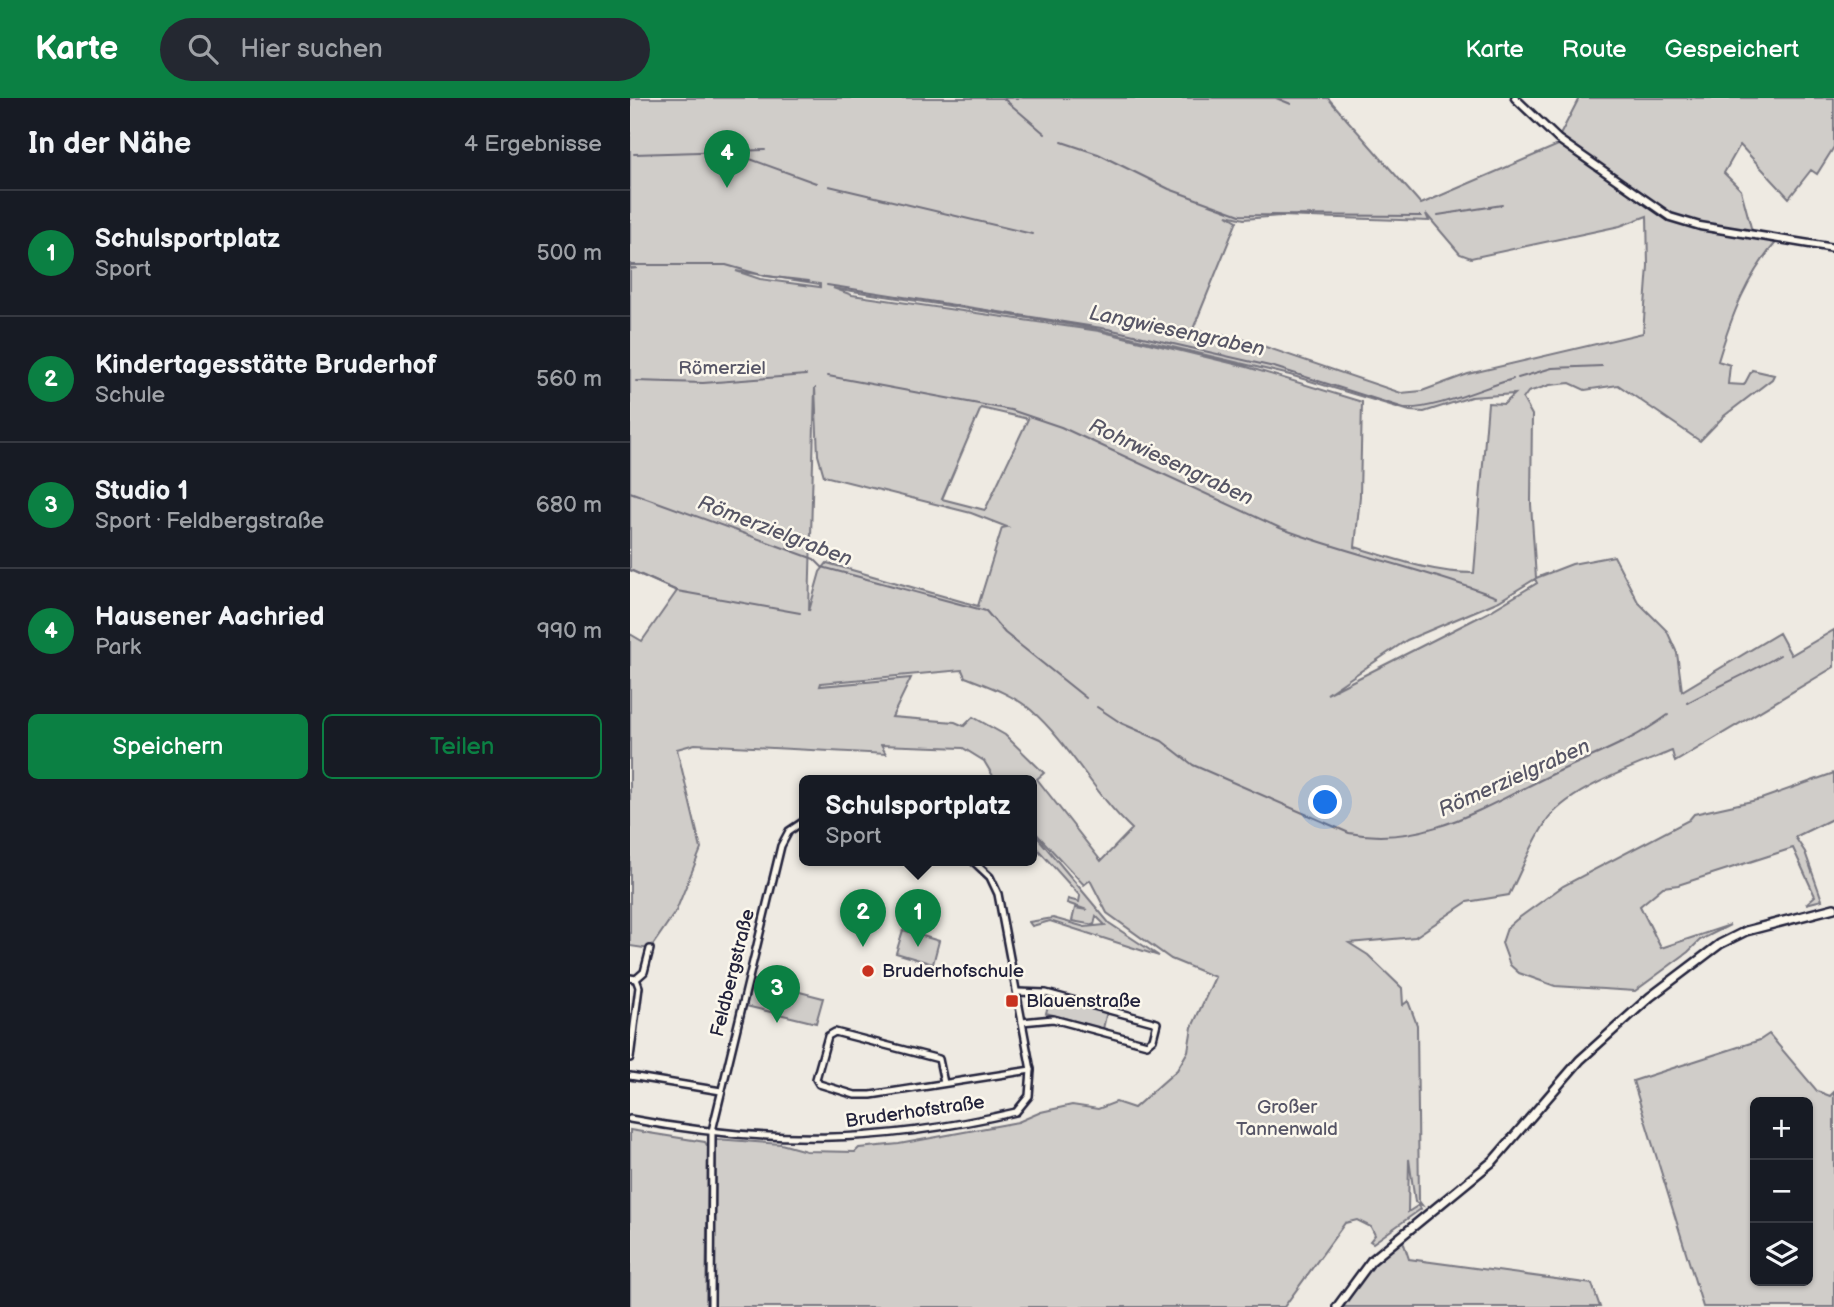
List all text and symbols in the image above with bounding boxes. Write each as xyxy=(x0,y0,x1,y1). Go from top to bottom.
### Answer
search box xyxy=(160,18,650,81)
text: Karte xyxy=(35,29,118,69)
icon: search xyxy=(184,30,222,68)
text: Hier suchen xyxy=(240,34,383,65)
text: Karte xyxy=(1465,35,1524,64)
text: Route xyxy=(1562,35,1627,64)
text: Gespeichert xyxy=(1665,35,1799,64)
text: In der Nähe xyxy=(28,126,191,162)
text: 4 Ergebnisse xyxy=(464,130,602,158)
pin: 4 xyxy=(704,130,750,188)
text: Schulsportplatz xyxy=(95,224,280,255)
text: 1 xyxy=(46,239,56,267)
text: 500 m xyxy=(537,239,602,267)
text: Sport xyxy=(95,255,151,283)
water label: Langwiesengraben xyxy=(1087,300,1267,362)
text: Kindertagesstätte Bruderhof xyxy=(95,350,437,381)
park label: Römerziel xyxy=(678,357,766,380)
text: 2 xyxy=(44,365,58,393)
text: 560 m xyxy=(536,365,602,393)
text: Schule xyxy=(95,381,165,409)
water label: Rohrwiesengraben xyxy=(1085,413,1257,511)
text: Studio 1 xyxy=(95,476,188,507)
water label: Römerzielgraben xyxy=(694,490,856,572)
text: 3 xyxy=(44,491,58,519)
text: 680 m xyxy=(536,491,602,519)
text: Sport · Feldbergstraße xyxy=(95,507,324,535)
text: Hausener Aachried xyxy=(95,602,324,633)
text: 4 xyxy=(44,617,58,645)
text: 990 m xyxy=(537,617,602,645)
text: Park xyxy=(95,633,141,661)
button: Speichern xyxy=(28,714,308,779)
button: Teilen xyxy=(322,714,602,779)
water label: Römerzielgraben xyxy=(1434,733,1594,823)
popup xyxy=(799,775,1037,866)
your location xyxy=(1308,785,1342,819)
text: Schulsportplatz xyxy=(825,791,1011,822)
text: Sport xyxy=(825,822,881,850)
pin: 2 xyxy=(840,889,886,947)
pin: 1 xyxy=(895,889,941,947)
street label: Feldbergstraße xyxy=(706,907,760,1039)
place label: Bruderhofschule xyxy=(882,960,1024,983)
marker: Bruderhofschule xyxy=(860,963,876,979)
pin: 3 xyxy=(754,965,800,1023)
place label: Blauenstraße xyxy=(1026,990,1141,1013)
marker: Blauenstraße xyxy=(1004,993,1020,1009)
street label: Bruderhofstraße xyxy=(844,1091,986,1133)
park label: Großer Tannenwald xyxy=(1236,1096,1338,1141)
map controls xyxy=(1750,1097,1813,1286)
button: + xyxy=(1750,1097,1813,1160)
button: − xyxy=(1750,1160,1813,1223)
button: layers xyxy=(1750,1223,1813,1286)

